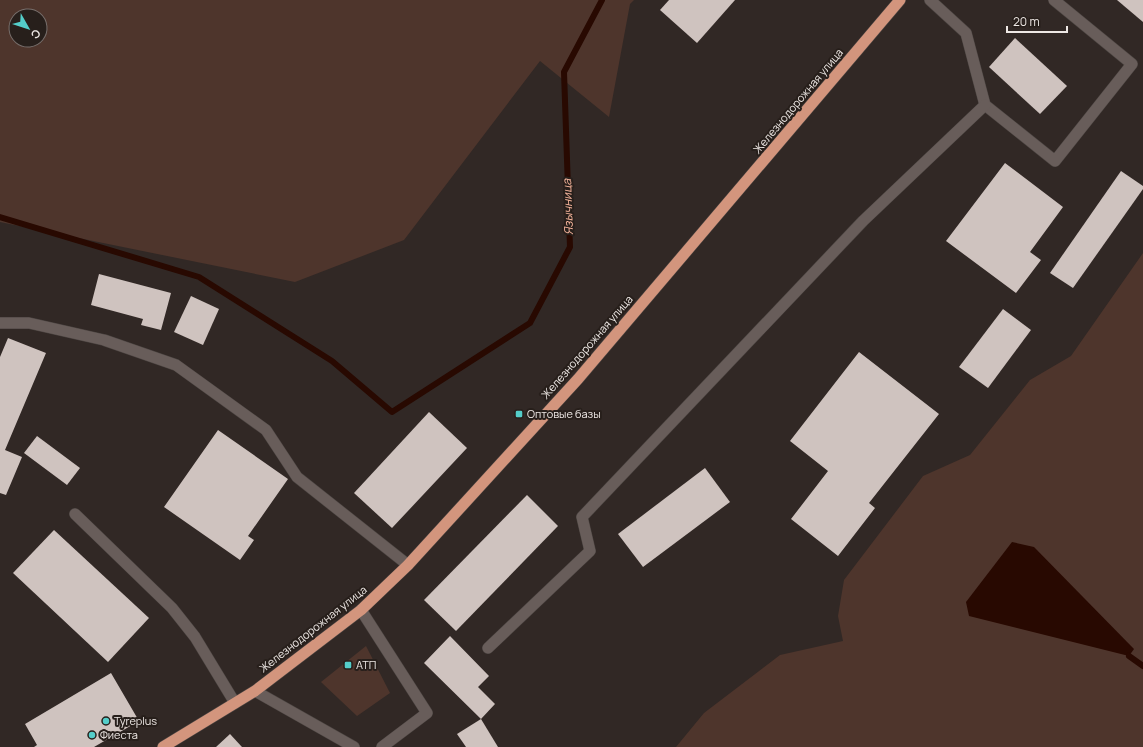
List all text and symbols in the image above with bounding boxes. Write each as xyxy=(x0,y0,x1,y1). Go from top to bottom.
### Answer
north arrow xyxy=(8,8,48,48)
scale bar xyxy=(1007,8,1067,34)
text: 20 m xyxy=(1013,13,1040,30)
text: С xyxy=(28,27,45,42)
street label: Железнодорожная улица xyxy=(749,45,846,156)
water label: Язычница xyxy=(558,177,577,235)
street label: Железнодорожная улица xyxy=(537,292,636,402)
place label: Оптовые базы xyxy=(527,406,601,421)
marker: Оптовые базы xyxy=(514,409,524,419)
street label: Железнодорожная улица xyxy=(256,582,370,675)
place label: АТП xyxy=(356,657,376,672)
marker: АТП xyxy=(343,660,353,670)
place label: Tyreplus xyxy=(114,713,157,728)
marker: Tyreplus xyxy=(101,716,111,726)
place label: Фиеста xyxy=(100,727,138,742)
marker: Фиеста xyxy=(87,730,97,740)

